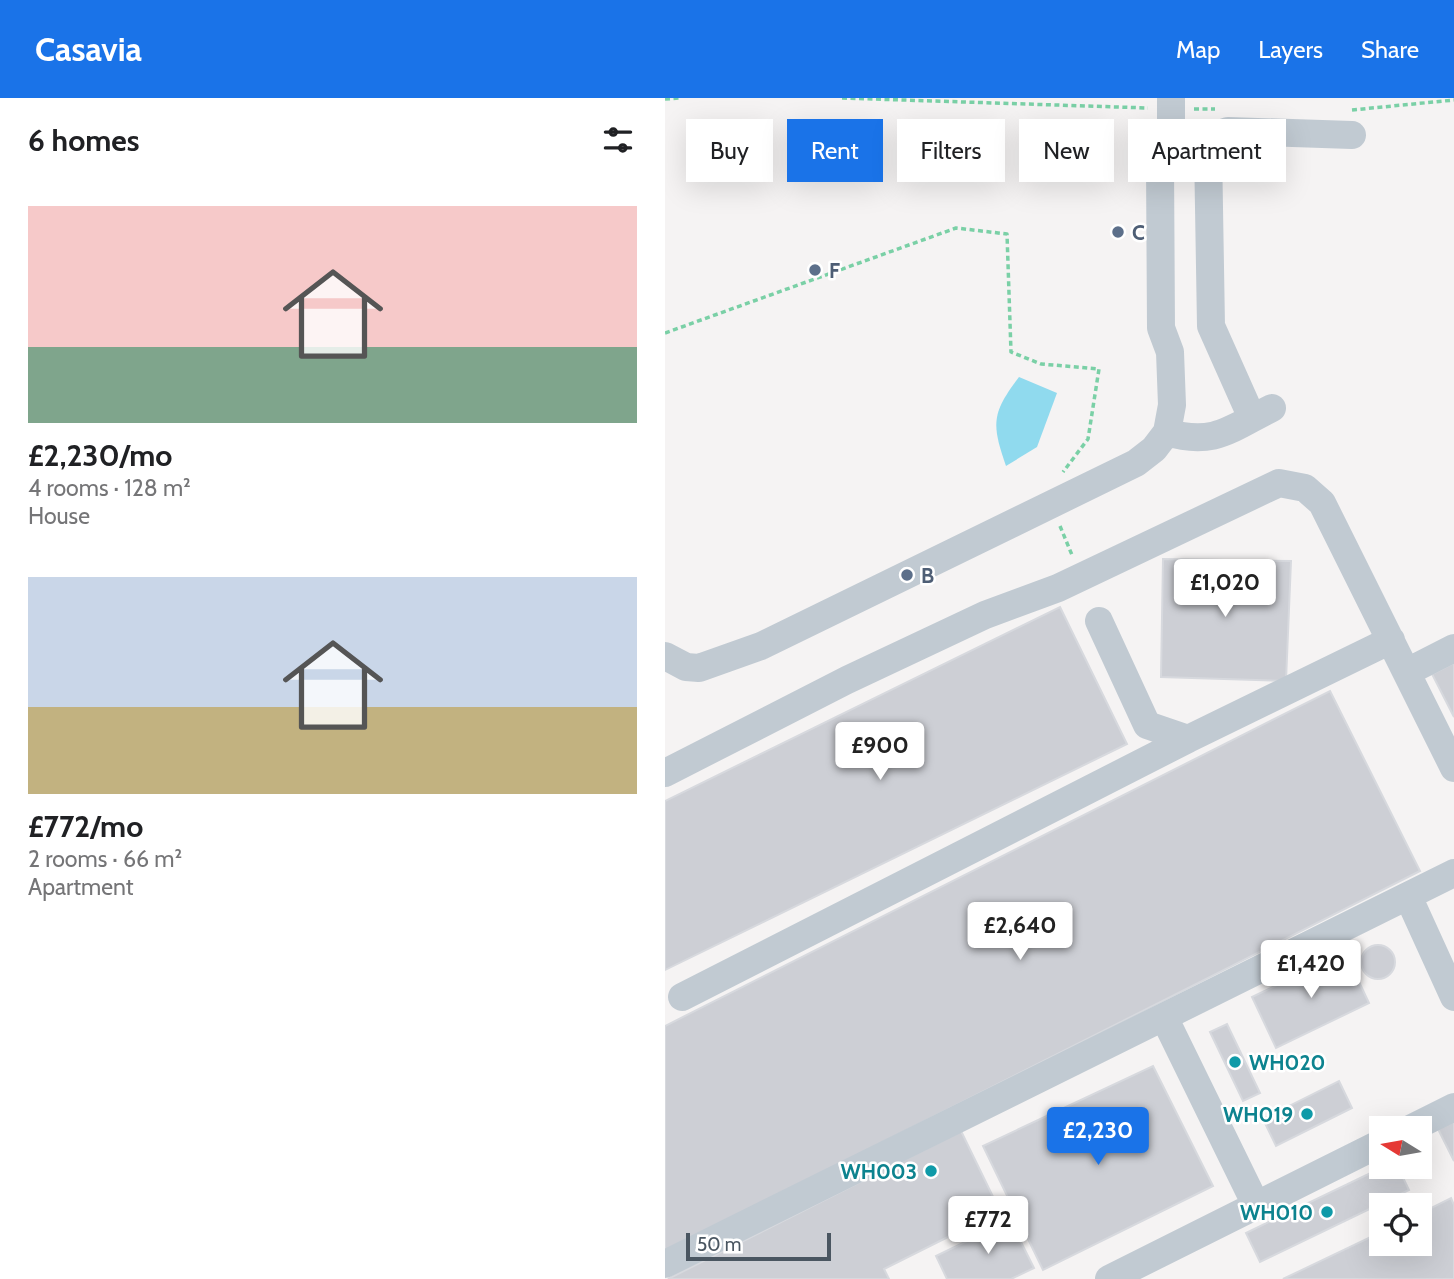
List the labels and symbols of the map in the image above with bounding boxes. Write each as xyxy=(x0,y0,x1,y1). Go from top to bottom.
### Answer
place label: C xyxy=(1132,220,1145,245)
marker: C xyxy=(1110,224,1126,240)
place label: F xyxy=(829,258,840,283)
marker: F xyxy=(807,262,823,278)
pin: £1,020 xyxy=(1168,560,1282,619)
place label: B xyxy=(921,563,934,588)
marker: B xyxy=(899,567,915,583)
pin: £900 xyxy=(839,722,921,782)
pin: £2,640 xyxy=(963,902,1077,962)
pin: £1,420 xyxy=(1254,940,1368,1000)
place label: WH020 xyxy=(1249,1050,1325,1075)
marker: WH020 xyxy=(1227,1054,1243,1070)
place label: WH019 xyxy=(1223,1102,1293,1127)
marker: WH019 xyxy=(1299,1106,1315,1122)
pin: £2,230 xyxy=(1041,1108,1155,1167)
north arrow xyxy=(1369,1116,1431,1180)
place label: WH003 xyxy=(840,1159,917,1184)
marker: WH003 xyxy=(923,1163,939,1179)
pin: £772 xyxy=(947,1196,1029,1256)
place label: WH010 xyxy=(1240,1200,1313,1225)
marker: WH010 xyxy=(1319,1204,1335,1220)
scale bar xyxy=(686,1230,831,1262)

